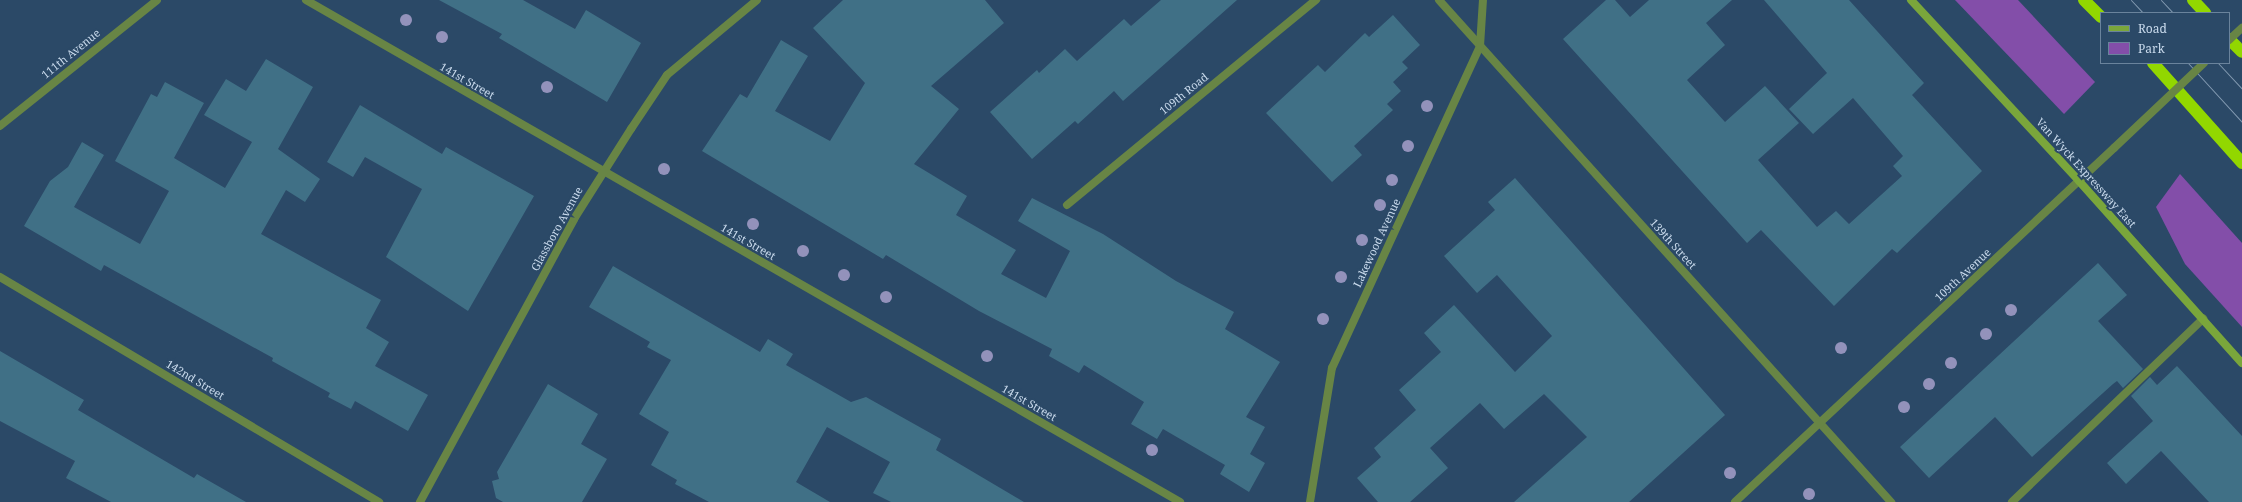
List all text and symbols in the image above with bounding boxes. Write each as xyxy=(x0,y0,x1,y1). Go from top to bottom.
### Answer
legend xyxy=(2100,12,2230,64)
text: Road xyxy=(2138,20,2167,37)
street label: 111th Avenue xyxy=(39,26,103,82)
text: Park xyxy=(2138,40,2165,57)
street label: 141st Street xyxy=(437,60,497,102)
street label: 109th Road xyxy=(1157,70,1211,118)
street label: Van Wyck Expressway East xyxy=(2033,116,2139,230)
street label: Glassboro Avenue xyxy=(528,185,586,273)
street label: Lakewood Avenue xyxy=(1351,197,1403,289)
street label: 139th Street xyxy=(1647,216,1699,272)
street label: 141st Street xyxy=(718,221,778,263)
street label: 109th Avenue xyxy=(1932,246,1994,304)
street label: 142nd Street xyxy=(163,357,227,403)
street label: 141st Street xyxy=(999,382,1059,424)

